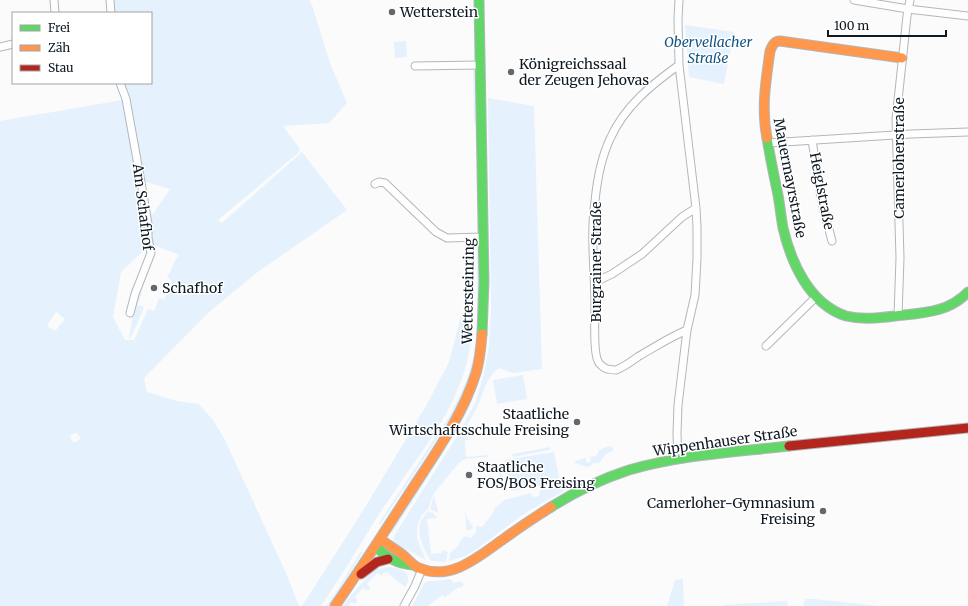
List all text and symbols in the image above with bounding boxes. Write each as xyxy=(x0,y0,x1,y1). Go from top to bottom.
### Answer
place label: Wetterstein xyxy=(399,3,478,21)
marker: Wetterstein xyxy=(387,7,397,17)
legend xyxy=(12,12,152,84)
scale bar xyxy=(828,12,946,38)
text: 100 m xyxy=(834,18,869,33)
text: Frei xyxy=(48,20,70,35)
park label: Obervellacher Straße xyxy=(664,33,752,67)
text: Zäh xyxy=(48,40,70,55)
place label: Königreichssaal der Zeugen Jehovas xyxy=(519,55,649,89)
text: Stau xyxy=(48,60,74,75)
marker: Königreichssaal der Zeugen Jehovas xyxy=(506,67,516,77)
street label: Camerloherstraße xyxy=(890,97,908,219)
street label: Mauermayrstraße xyxy=(770,117,810,239)
street label: Heiglstraße xyxy=(806,151,838,231)
street label: Am Schafhof xyxy=(129,161,157,252)
street label: Burgrainer Straße xyxy=(587,201,605,323)
street label: Wettersteinring xyxy=(458,237,478,345)
place label: Schafhof xyxy=(162,279,223,297)
marker: Schafhof xyxy=(149,283,159,293)
place label: Staatliche Wirtschaftsschule Freising xyxy=(388,405,570,439)
marker: Staatliche Wirtschaftsschule Freising xyxy=(572,417,582,427)
street label: Wippenhauser Straße xyxy=(651,422,798,460)
place label: Staatliche FOS/BOS Freising xyxy=(477,458,595,492)
marker: Staatliche FOS/BOS Freising xyxy=(464,470,474,480)
place label: Camerloher-Gymnasium Freising xyxy=(647,494,816,528)
marker: Camerloher-Gymnasium Freising xyxy=(818,506,828,516)

